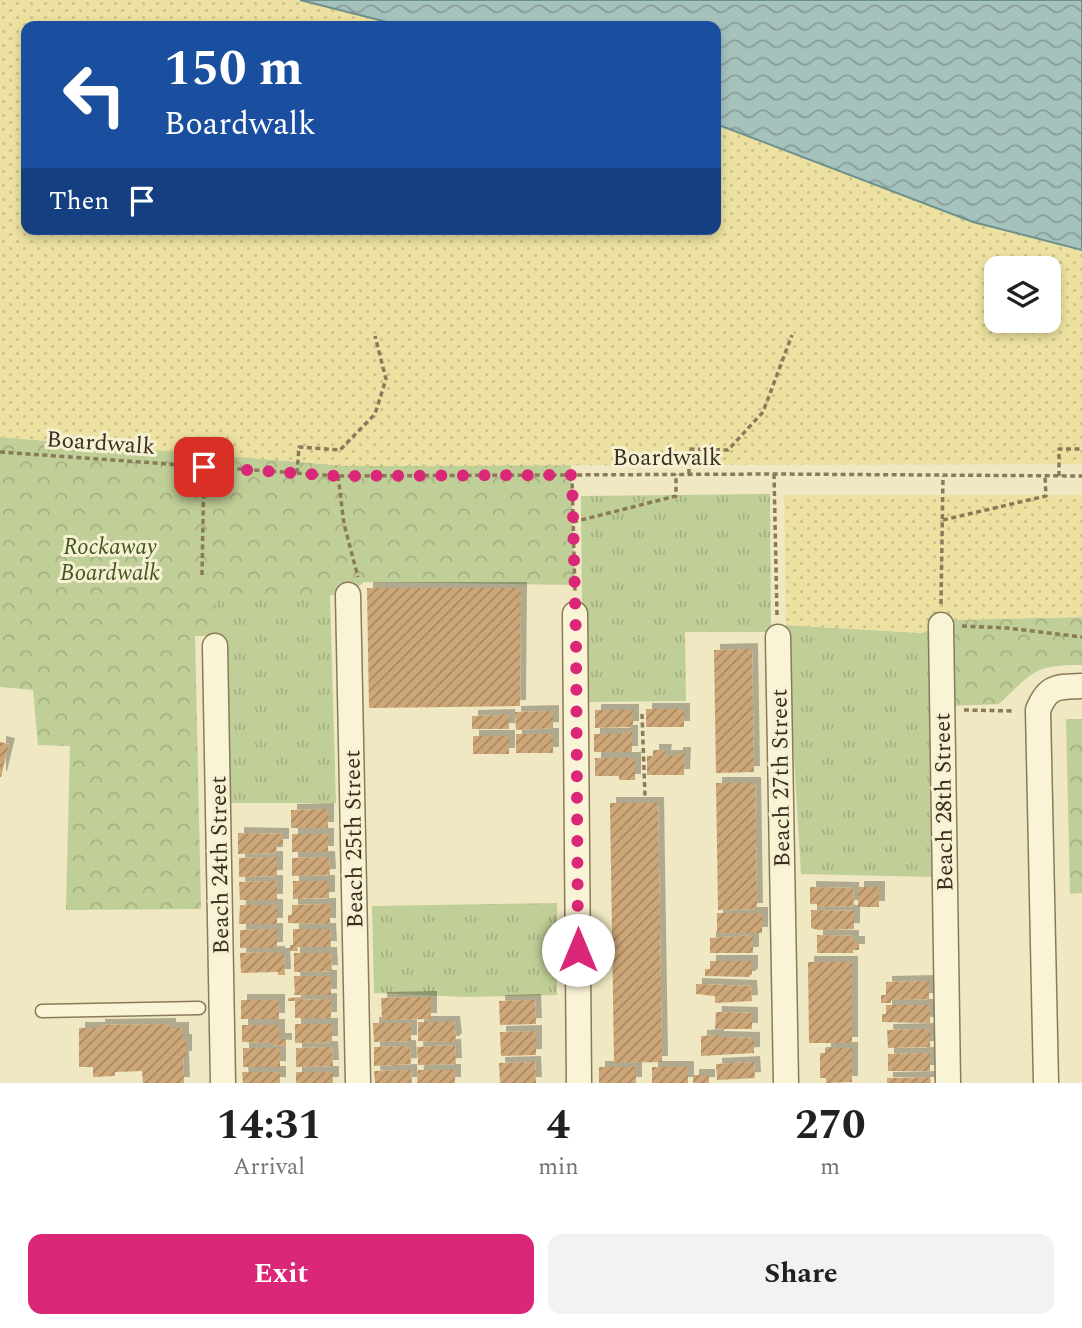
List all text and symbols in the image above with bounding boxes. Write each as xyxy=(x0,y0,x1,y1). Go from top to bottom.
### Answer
text: 150 m xyxy=(164,32,303,107)
icon: left xyxy=(49,49,140,140)
text: Boardwalk xyxy=(164,100,316,149)
text: Then xyxy=(49,181,109,221)
icon: arrive xyxy=(123,182,161,220)
map controls xyxy=(984,256,1061,333)
button: layers xyxy=(984,256,1061,333)
street label: Boardwalk xyxy=(45,422,157,465)
pin xyxy=(174,437,234,497)
street label: Boardwalk xyxy=(612,441,722,476)
icon: arrive xyxy=(185,448,223,486)
park label: Rockaway Boardwalk xyxy=(60,530,160,591)
street label: Beach 27th Street xyxy=(762,688,801,868)
street label: Beach 28th Street xyxy=(925,712,964,892)
street label: Beach 25th Street xyxy=(335,749,374,929)
street label: Beach 24th Street xyxy=(201,775,240,955)
position arrow xyxy=(541,913,615,987)
text: 14:31 xyxy=(216,1094,322,1157)
text: 4 xyxy=(547,1094,570,1157)
text: 270 xyxy=(795,1094,866,1157)
text: Arrival xyxy=(233,1150,305,1185)
text: min xyxy=(538,1150,579,1185)
text: m xyxy=(820,1150,840,1185)
button: Exit xyxy=(28,1234,534,1314)
button: Share xyxy=(548,1234,1054,1314)

